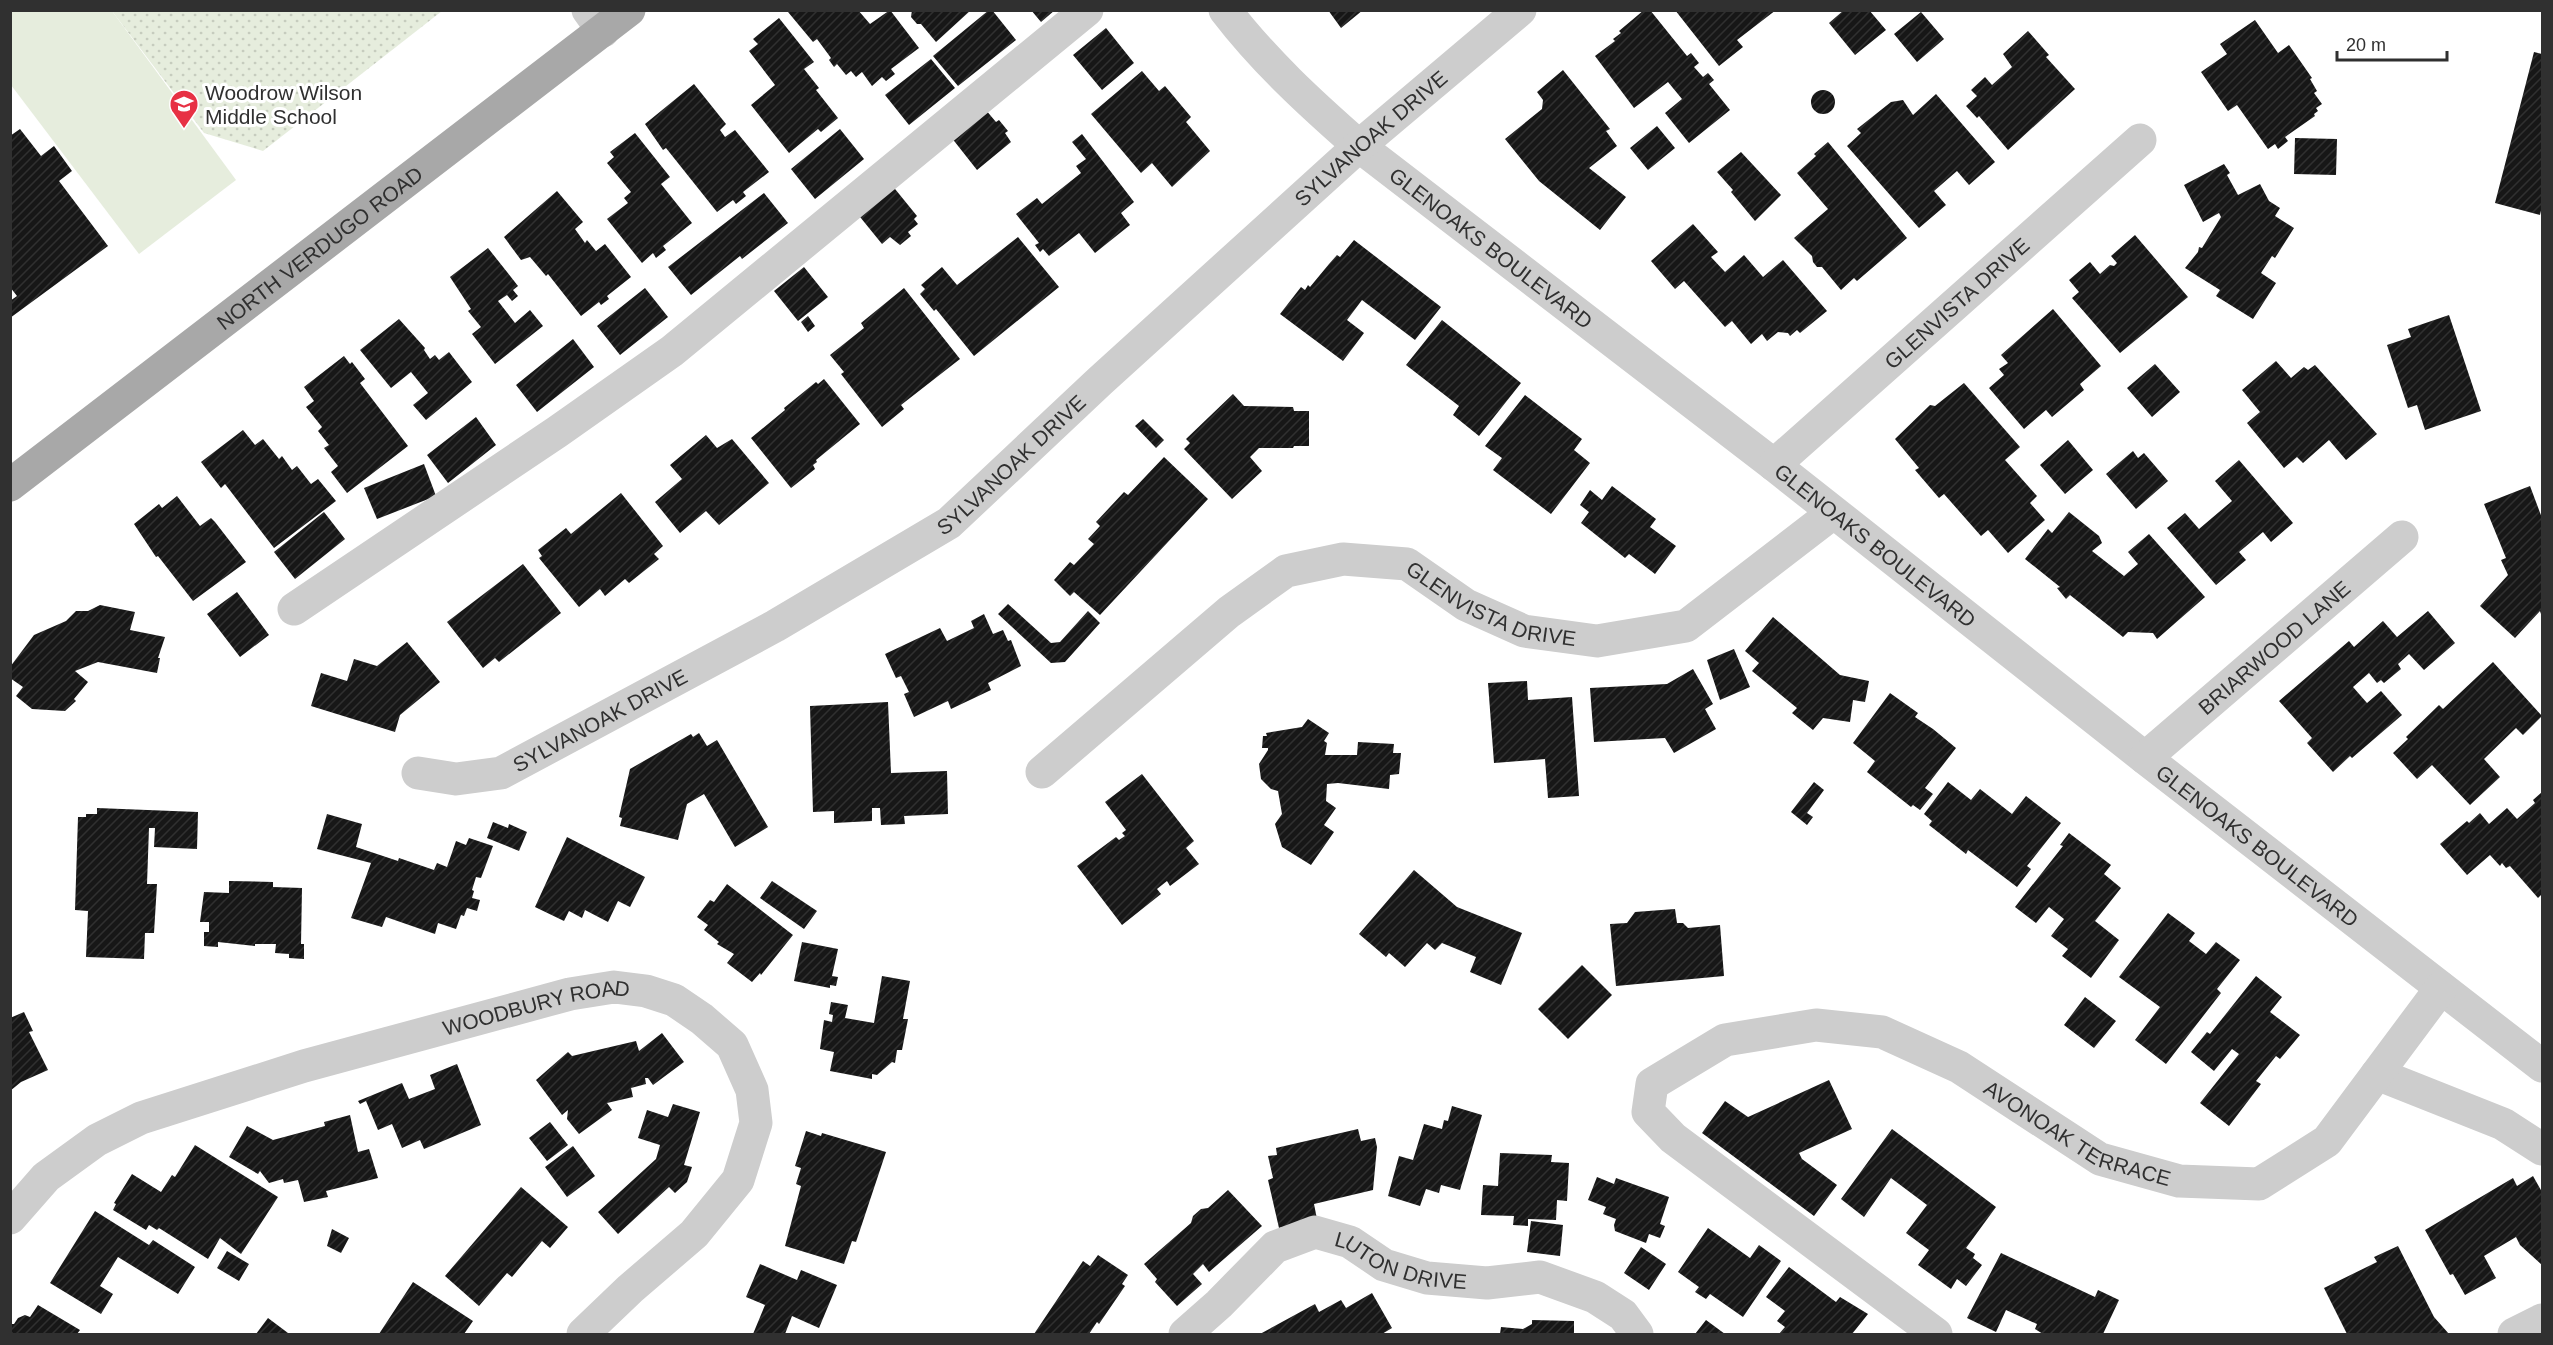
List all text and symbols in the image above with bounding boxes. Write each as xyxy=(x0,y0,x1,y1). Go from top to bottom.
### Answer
scale bar xyxy=(2337,24,2446,62)
text: 20 m xyxy=(2346,35,2386,55)
street label: SYLVANOAK DRIVE xyxy=(1290,66,1451,210)
place label: Woodrow Wilson Middle School xyxy=(205,81,362,128)
school or university icon: Woodrow Wilson Middle School xyxy=(168,88,200,130)
street label: NORTH VERDUGO ROAD xyxy=(212,161,427,334)
street label: GLENOAKS BOULEVARD xyxy=(1385,162,1597,333)
street label: GLENVISTA DRIVE xyxy=(1880,233,2033,373)
street label: SYLVANOAK DRIVE xyxy=(933,390,1090,539)
street label: GLENOAKS BOULEVARD xyxy=(1770,459,1981,632)
street label: GLENVISTA DRIVE xyxy=(1403,556,1578,650)
street label: BRIARWOOD LANE xyxy=(2194,576,2354,719)
street label: SYLVANOAK DRIVE xyxy=(509,664,691,776)
street label: GLENOAKS BOULEVARD xyxy=(2152,760,2363,931)
street label: WOODBURY ROAD xyxy=(440,976,631,1039)
street label: AVONOAK TERRACE xyxy=(1980,1075,2173,1190)
street label: LUTON DRIVE xyxy=(1333,1227,1468,1293)

